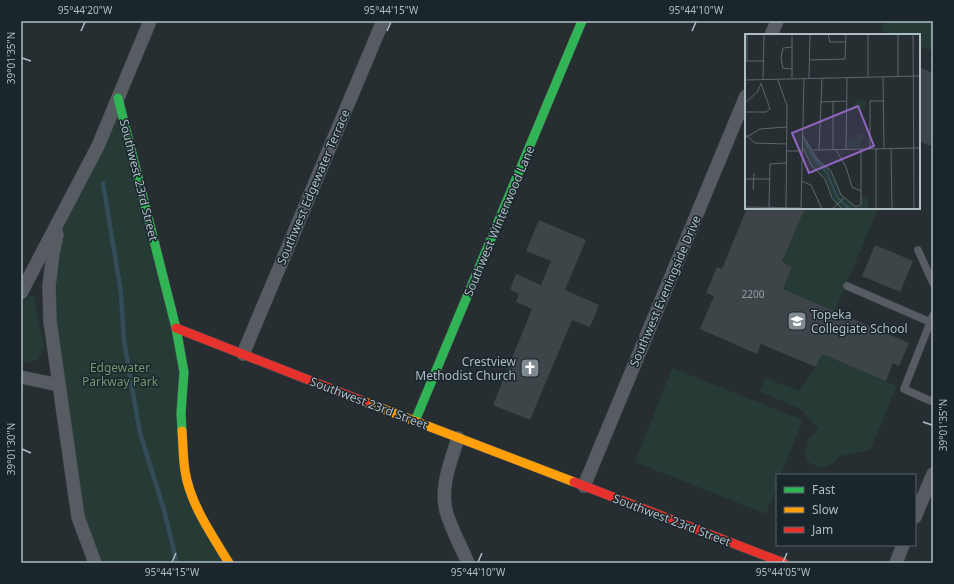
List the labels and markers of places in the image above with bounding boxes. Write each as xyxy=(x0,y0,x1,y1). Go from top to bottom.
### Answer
place label: Topeka Collegiate School xyxy=(811,306,908,337)
school or university icon: Topeka Collegiate School xyxy=(786,310,808,332)
place label: Crestview Methodist Church xyxy=(415,353,517,384)
church icon: Crestview Methodist Church xyxy=(519,357,541,379)

